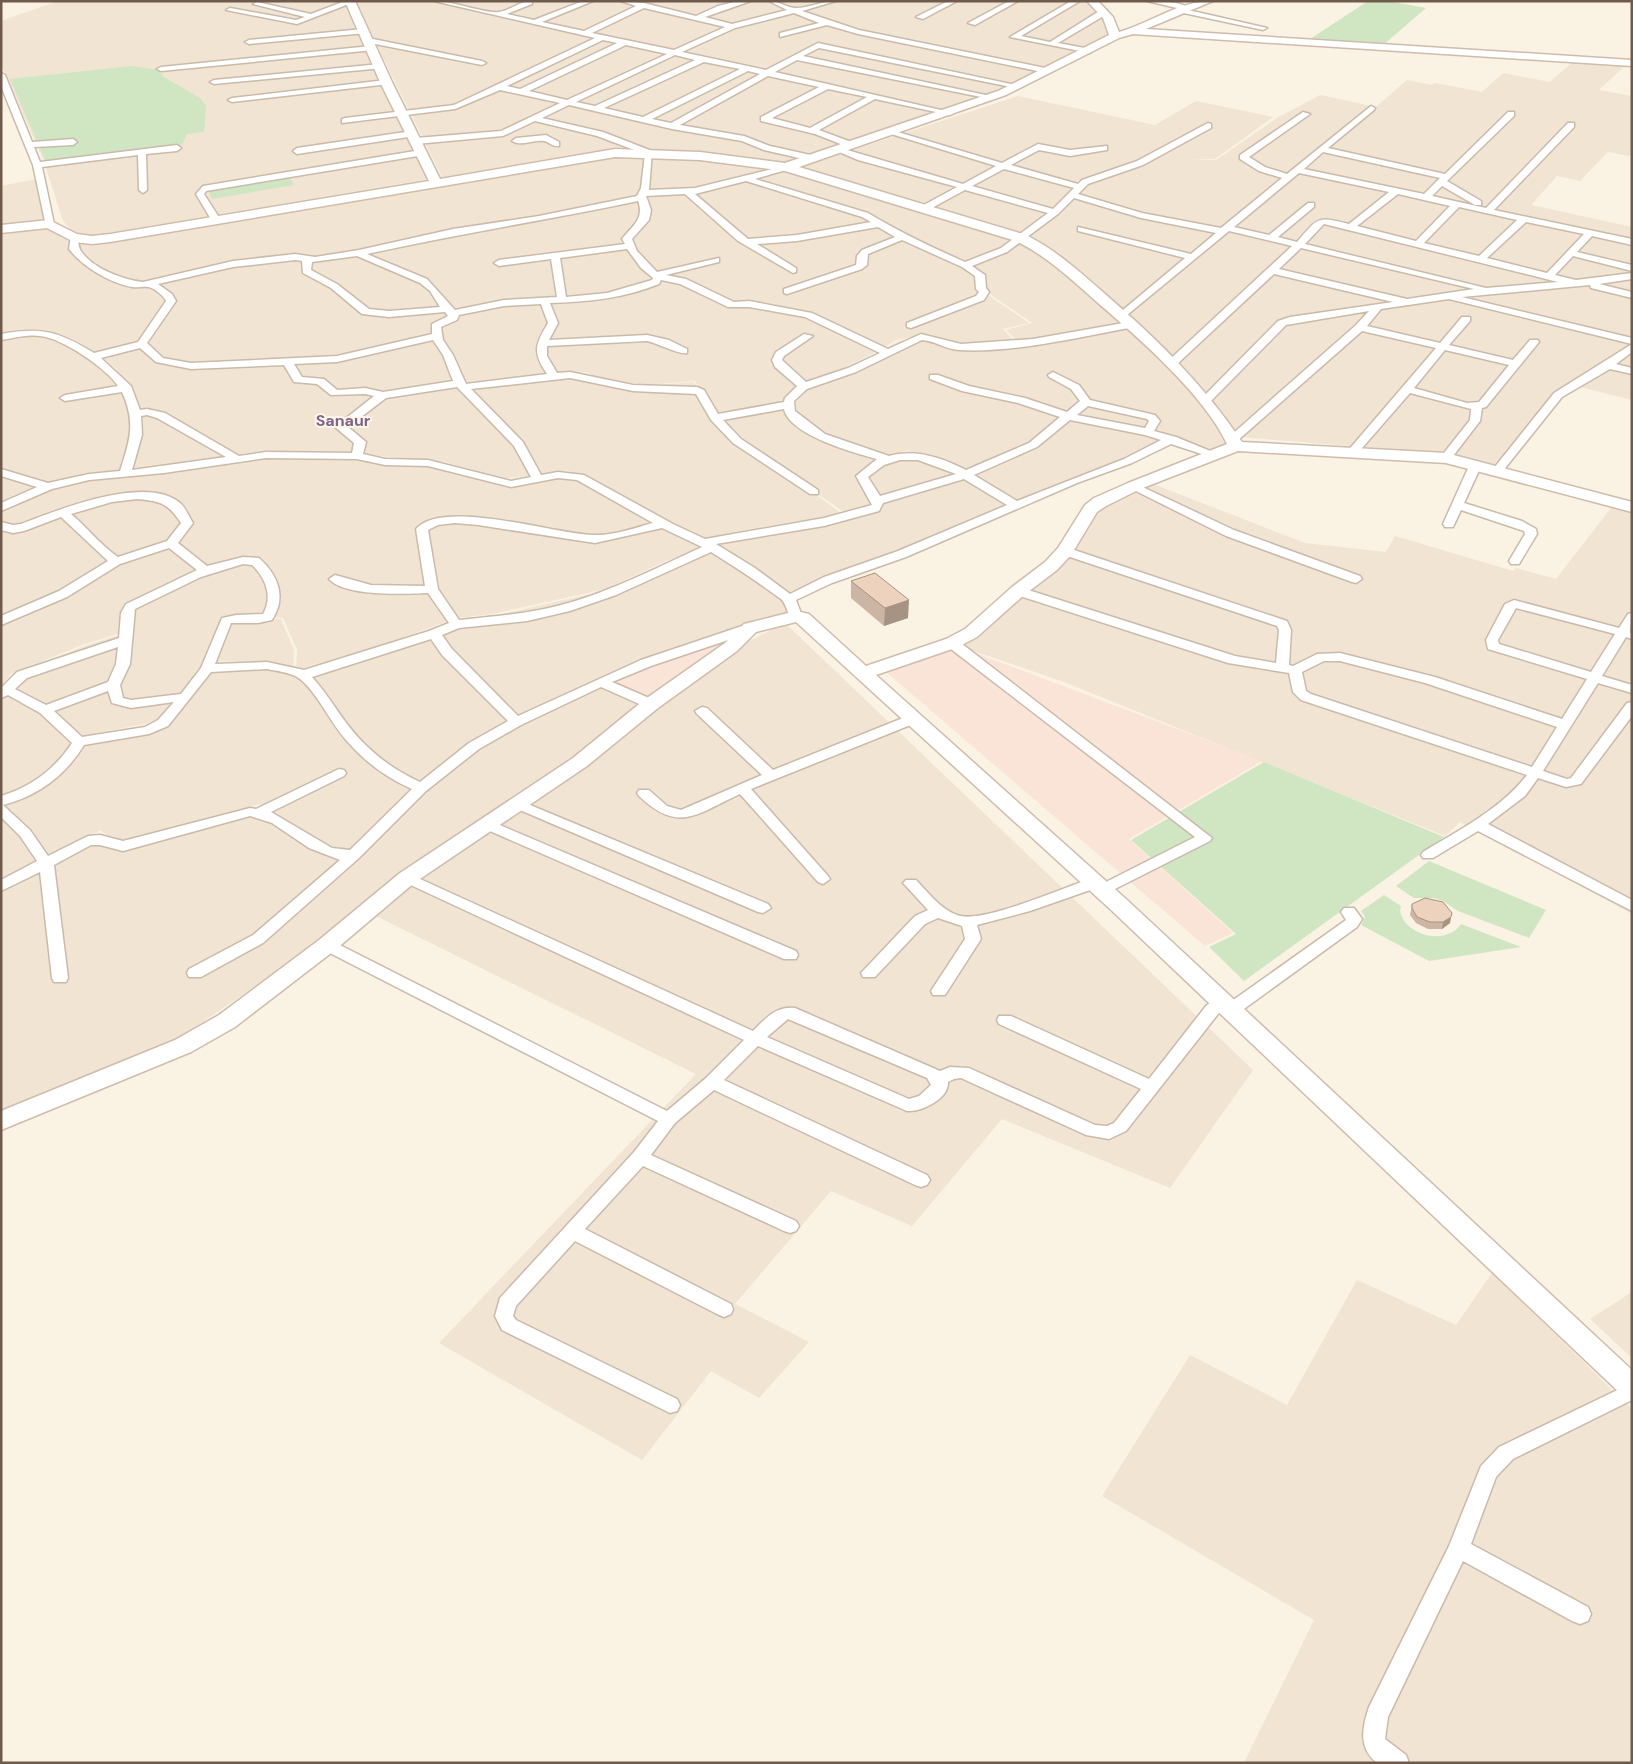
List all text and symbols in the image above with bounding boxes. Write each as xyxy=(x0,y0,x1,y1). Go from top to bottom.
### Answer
district label: Sanaur xyxy=(316,410,371,431)

